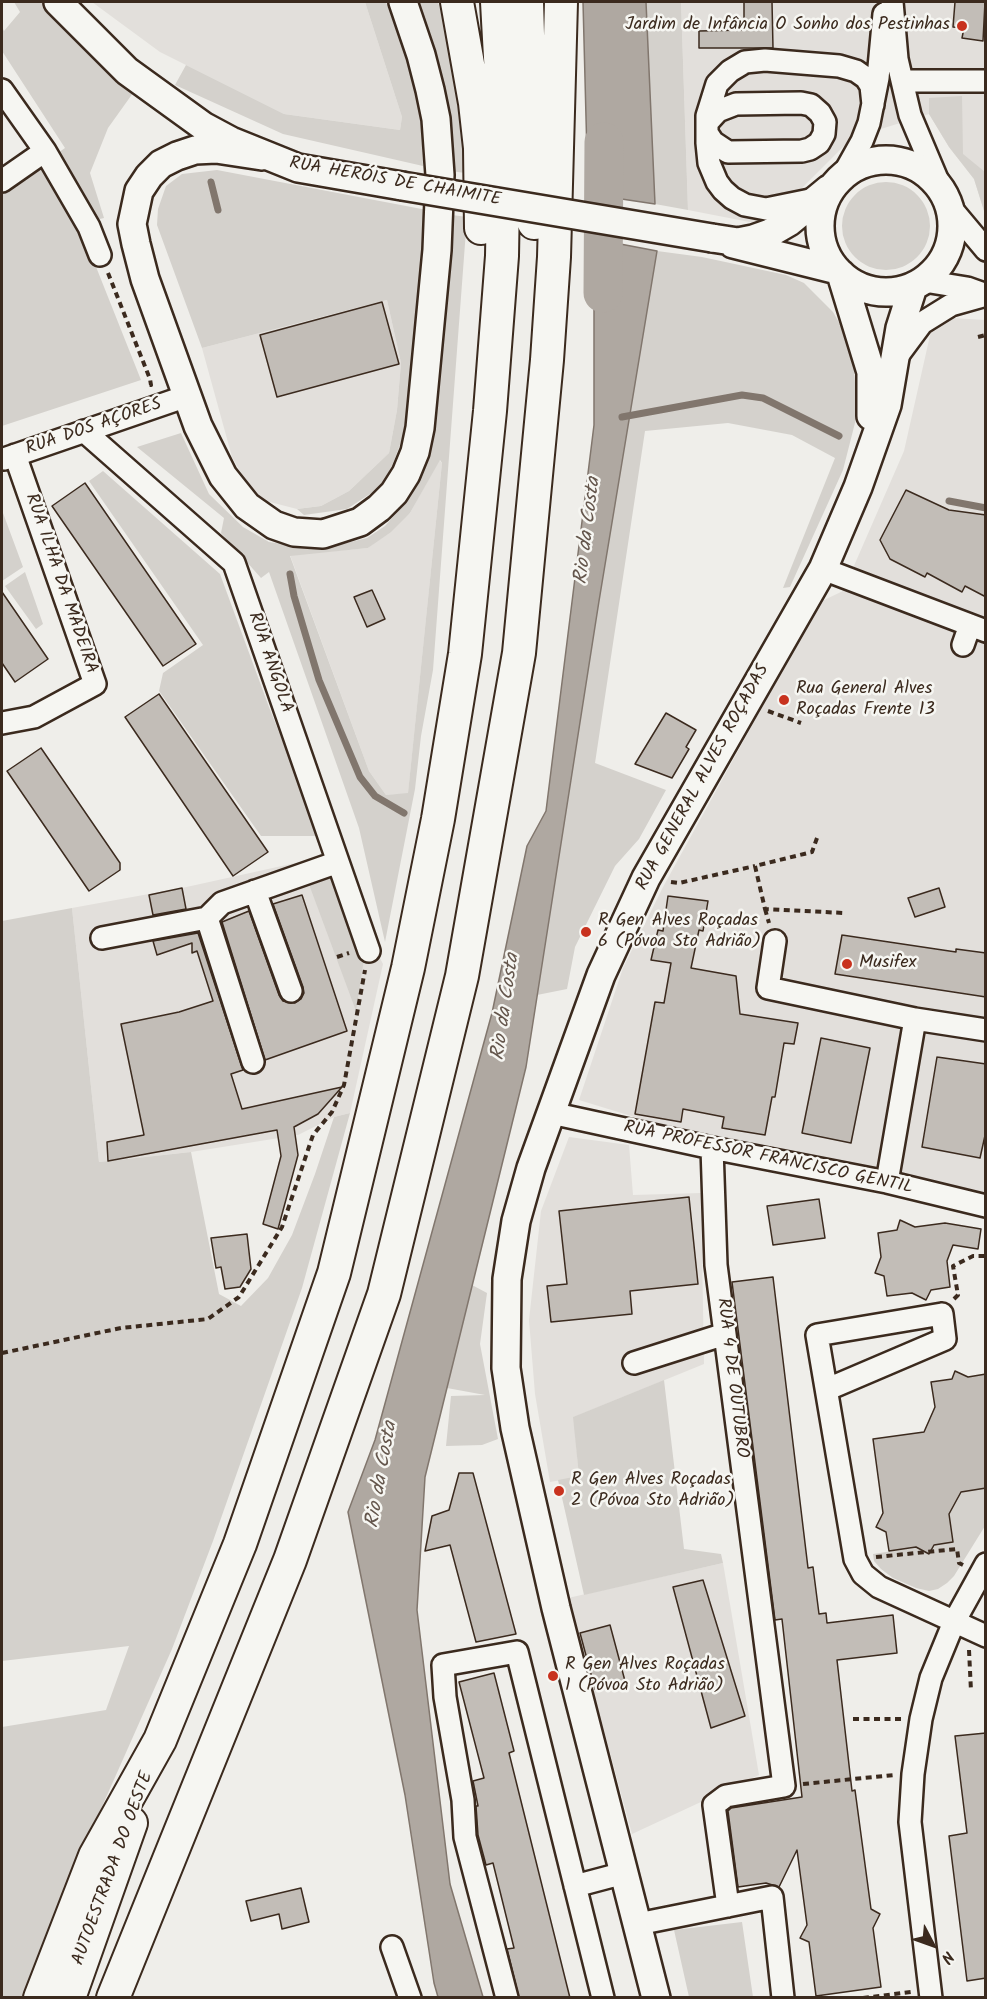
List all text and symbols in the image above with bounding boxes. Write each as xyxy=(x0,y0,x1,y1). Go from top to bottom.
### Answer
place label: Jardim de Infância O Sonho dos Pestinhas xyxy=(625,15,950,37)
marker: Jardim de Infância O Sonho dos Pestinhas xyxy=(955,19,969,33)
street label: RUA HERÓIS DE CHAIMITE xyxy=(287,154,503,212)
street label: RUA DOS AÇORES xyxy=(23,395,165,461)
water label: Rio da Costa xyxy=(571,476,607,586)
street label: RUA ILHA DA MADEIRA xyxy=(19,491,101,677)
street label: RUA ANGOLA xyxy=(242,610,296,716)
street label: RUA GENERAL ALVES ROÇADAS xyxy=(633,661,775,895)
place label: Rua General Alves Roçadas Frente 13 xyxy=(796,679,935,722)
marker: Rua General Alves Roçadas Frente 13 xyxy=(777,693,791,707)
place label: R Gen Alves Roçadas 6 (Póvoa Sto Adrião) xyxy=(598,911,761,954)
marker: R Gen Alves Roçadas 6 (Póvoa Sto Adrião) xyxy=(579,925,593,939)
water label: Rio da Costa xyxy=(488,952,526,1062)
place label: Musifex xyxy=(859,953,916,975)
marker: Musifex xyxy=(840,957,854,971)
street label: RUA PROFESSOR FRANCISCO GENTIL xyxy=(621,1118,915,1200)
street label: RUA 4 DE OUTUBRO xyxy=(710,1297,752,1459)
water label: Rio da Costa xyxy=(362,1420,404,1530)
place label: R Gen Alves Roçadas 2 (Póvoa Sto Adrião) xyxy=(571,1470,735,1512)
marker: R Gen Alves Roçadas 2 (Póvoa Sto Adrião) xyxy=(552,1484,566,1498)
place label: R Gen Alves Roçadas 1 (Póvoa Sto Adrião) xyxy=(565,1655,725,1698)
marker: R Gen Alves Roçadas 1 (Póvoa Sto Adrião) xyxy=(546,1669,560,1683)
street label: AUTOESTRADA DO OESTE xyxy=(69,1769,159,1969)
north arrow xyxy=(903,1915,963,1975)
text: N xyxy=(934,1945,960,1969)

